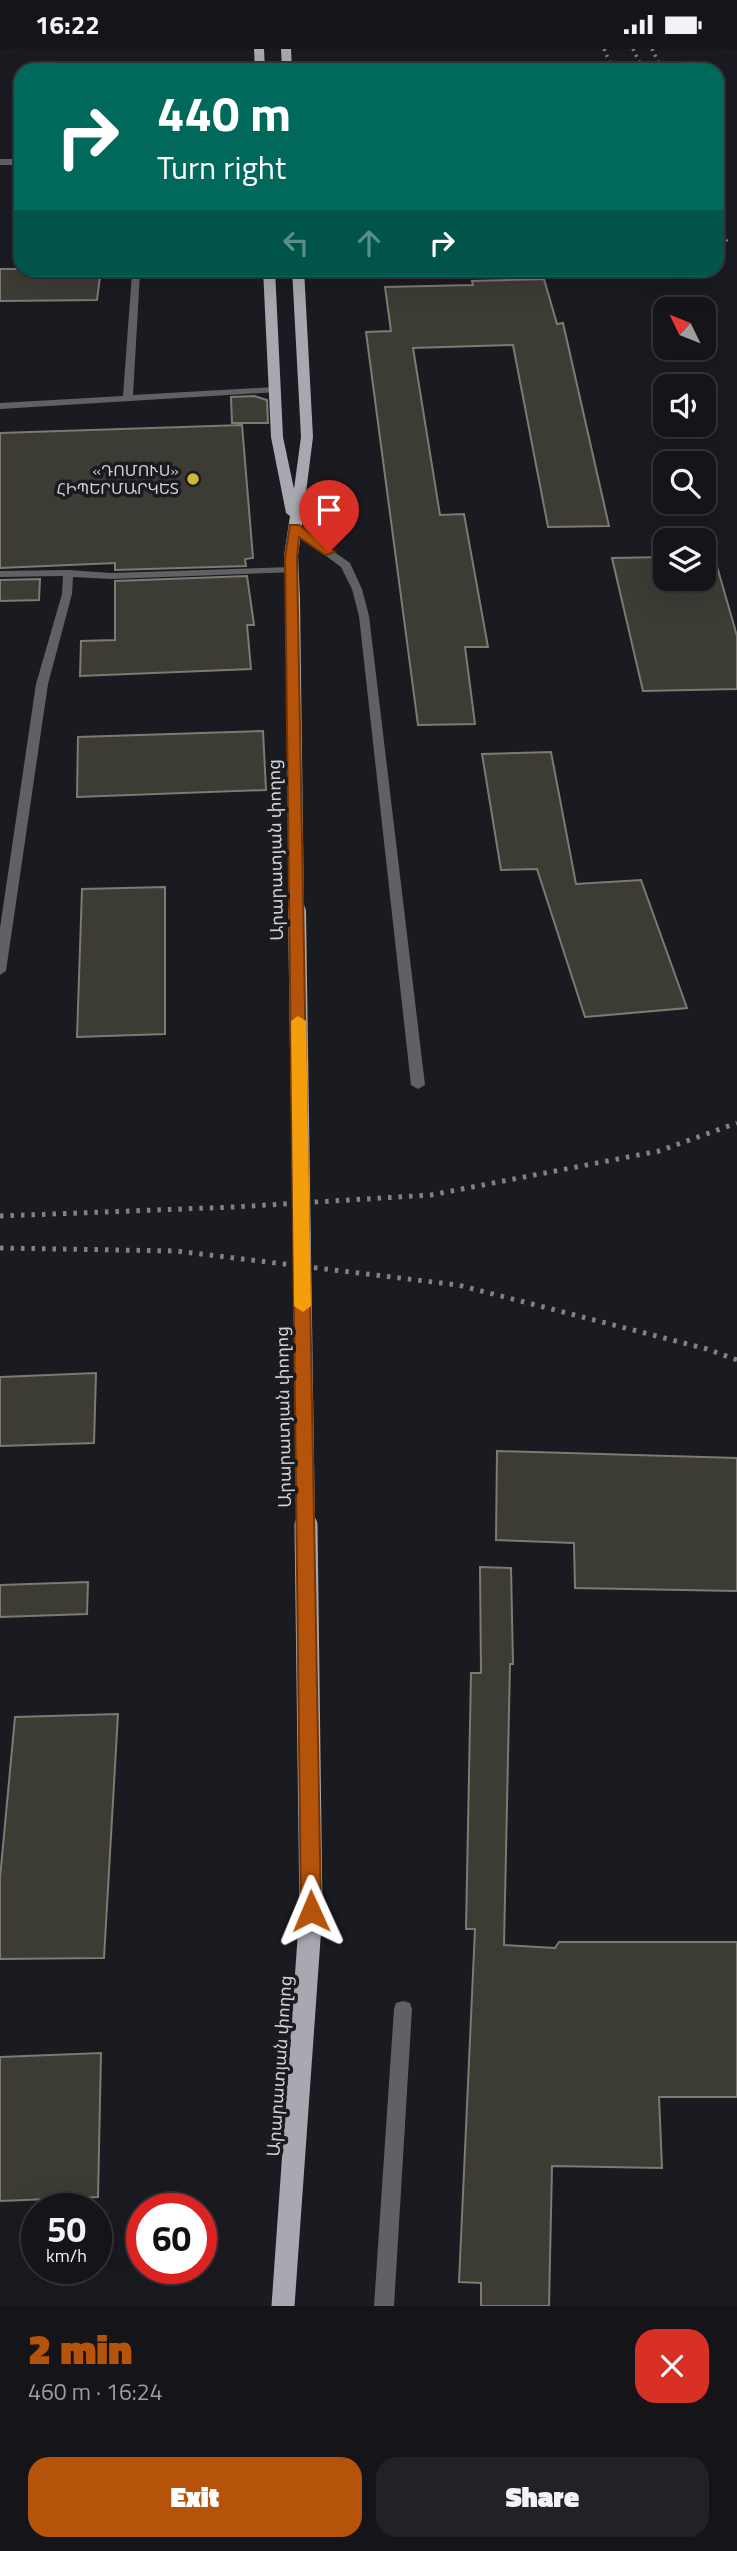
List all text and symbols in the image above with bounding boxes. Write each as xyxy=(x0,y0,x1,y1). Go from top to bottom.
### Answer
text: 16:22 xyxy=(35,5,100,44)
text: 440 m xyxy=(157,75,291,150)
icon: right xyxy=(42,91,133,182)
text: Turn right xyxy=(157,143,286,191)
icon: left xyxy=(277,224,315,262)
icon: ahead xyxy=(350,224,388,262)
icon: right xyxy=(423,224,461,262)
north arrow xyxy=(653,297,716,361)
map controls xyxy=(653,297,716,591)
button: sound xyxy=(653,374,716,437)
button: search xyxy=(653,451,716,514)
place label: «ԴՈՄՈՒՍ» ՀԻՊԵՐՄԱՐԿԵՏ xyxy=(57,458,179,500)
marker: «ԴՈՄՈՒՍ» ՀԻՊԵՐՄԱՐԿԵՏ xyxy=(185,471,201,487)
pin xyxy=(299,480,359,552)
icon: arrive xyxy=(310,491,348,529)
button: layers xyxy=(653,528,716,591)
street label: Արարատյան փողոց xyxy=(260,759,290,941)
street label: Արարատյան փողոց xyxy=(268,1326,298,1508)
position arrow xyxy=(274,1874,348,1948)
street label: Արարատյան փողոց xyxy=(259,1974,299,2158)
speed limit sign: 60 xyxy=(126,2193,217,2284)
text: 50 xyxy=(47,2202,86,2256)
text: km/h xyxy=(46,2242,87,2269)
text: 2 min xyxy=(28,2316,132,2380)
button: close xyxy=(635,2329,709,2403)
text: 460 m · 16:24 xyxy=(28,2374,163,2409)
button: Exit xyxy=(28,2457,362,2537)
button: Share xyxy=(376,2457,709,2537)

